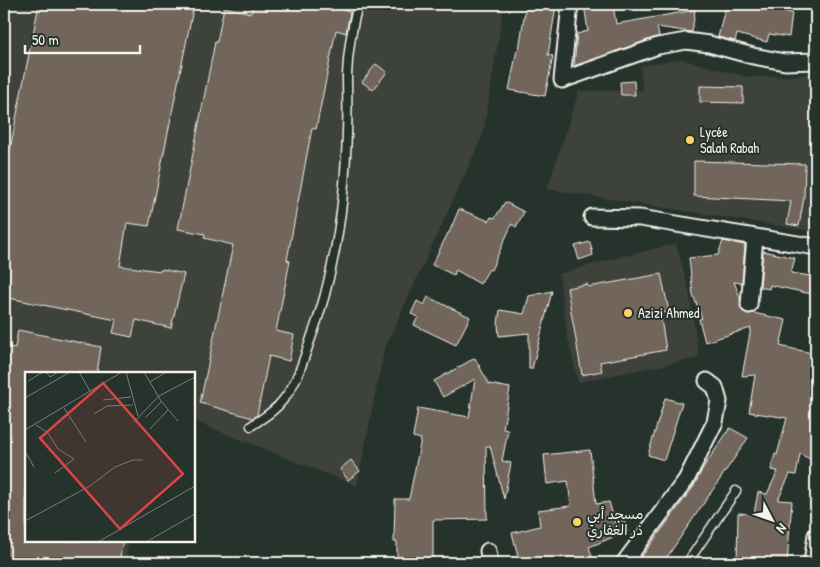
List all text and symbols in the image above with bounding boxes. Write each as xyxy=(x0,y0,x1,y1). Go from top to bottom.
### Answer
scale bar xyxy=(25,22,140,54)
text: 50 m xyxy=(32,29,59,50)
place label: Lycée Salah Rabah xyxy=(700,122,759,157)
marker: Lycée Salah Rabah xyxy=(684,134,696,146)
place label: Azizi Ahmed xyxy=(638,303,700,322)
marker: Azizi Ahmed xyxy=(622,307,634,319)
inset map xyxy=(25,372,195,542)
north arrow xyxy=(748,494,798,544)
place label: مسجد أبي ذر الغفاري xyxy=(587,504,643,541)
marker: مسجد أبي ذر الغفاري xyxy=(571,516,583,528)
text: N xyxy=(772,520,792,538)

